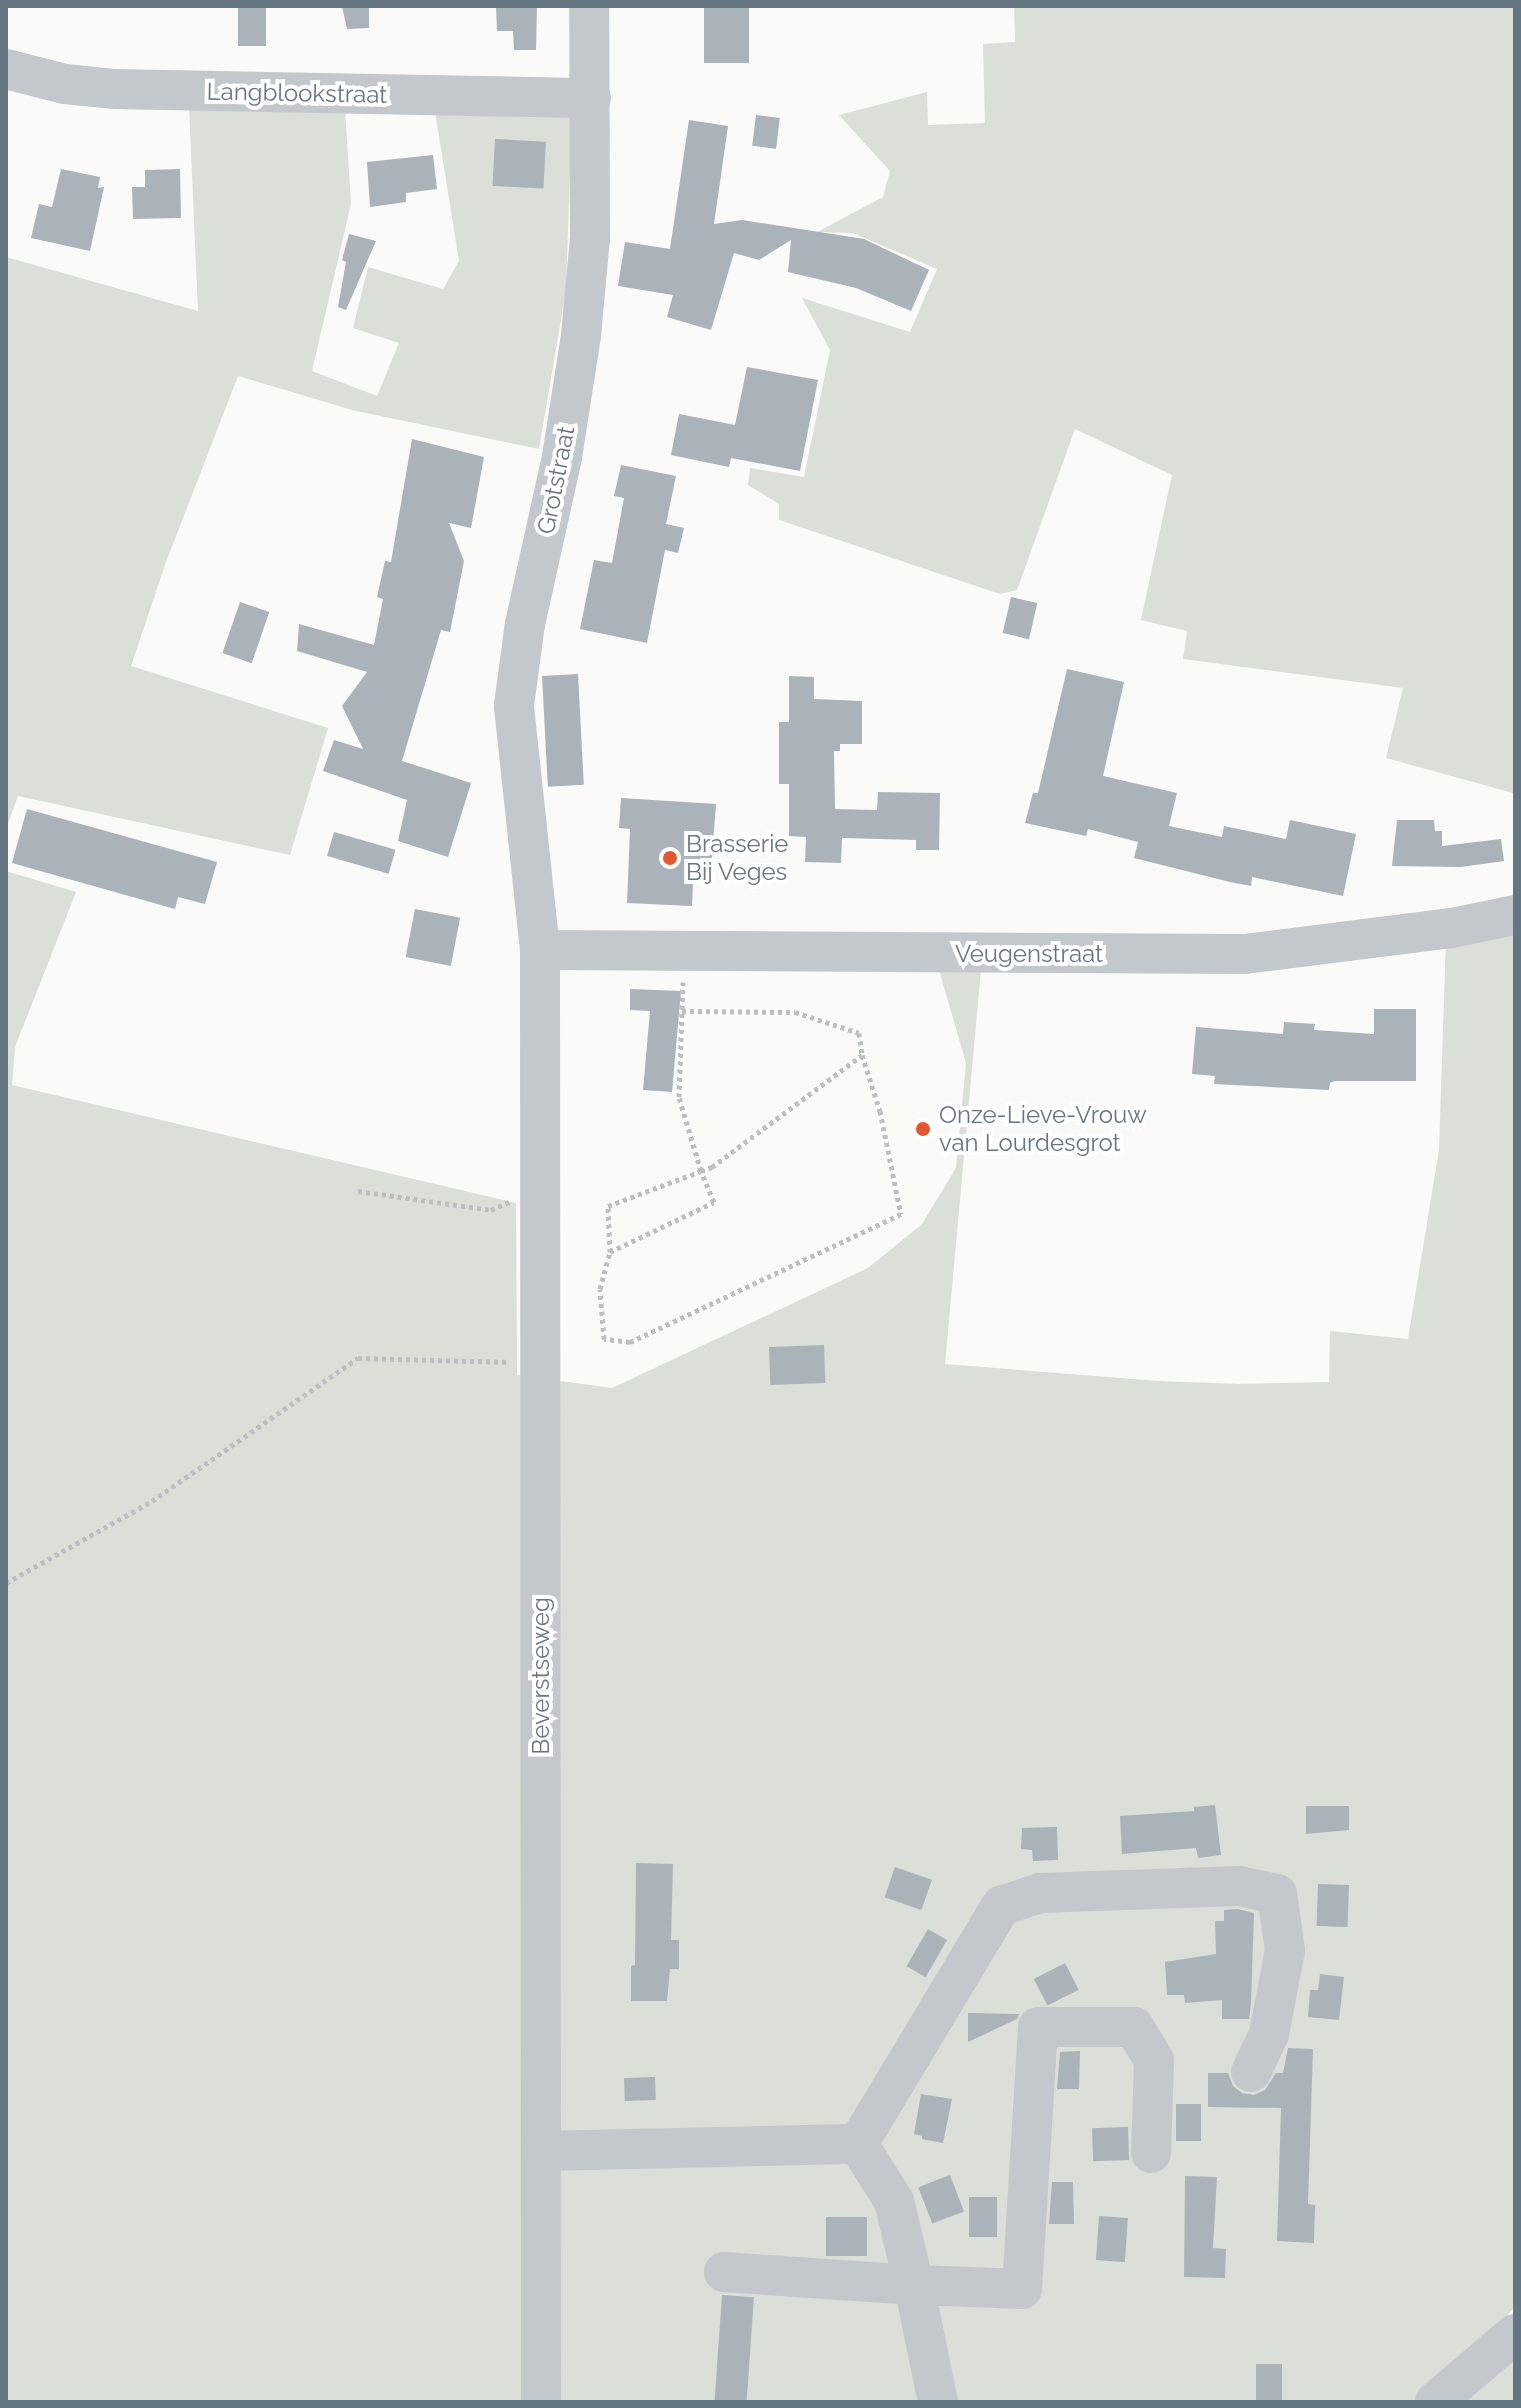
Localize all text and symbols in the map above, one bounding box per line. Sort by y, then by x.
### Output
street label: Langblookstraat [206,77,388,109]
street label: Grotstraat [531,424,581,536]
place label: Brasserie Bij Veges [686,830,788,886]
marker: Brasserie Bij Veges [661,849,679,867]
street label: Veugenstraat [955,940,1103,968]
place label: Onze-Lieve-Vrouw van Lourdesgrot [939,1101,1147,1157]
marker: Onze-Lieve-Vrouw van Lourdesgrot [914,1120,932,1138]
street label: Beverstseweg [527,1597,555,1755]

